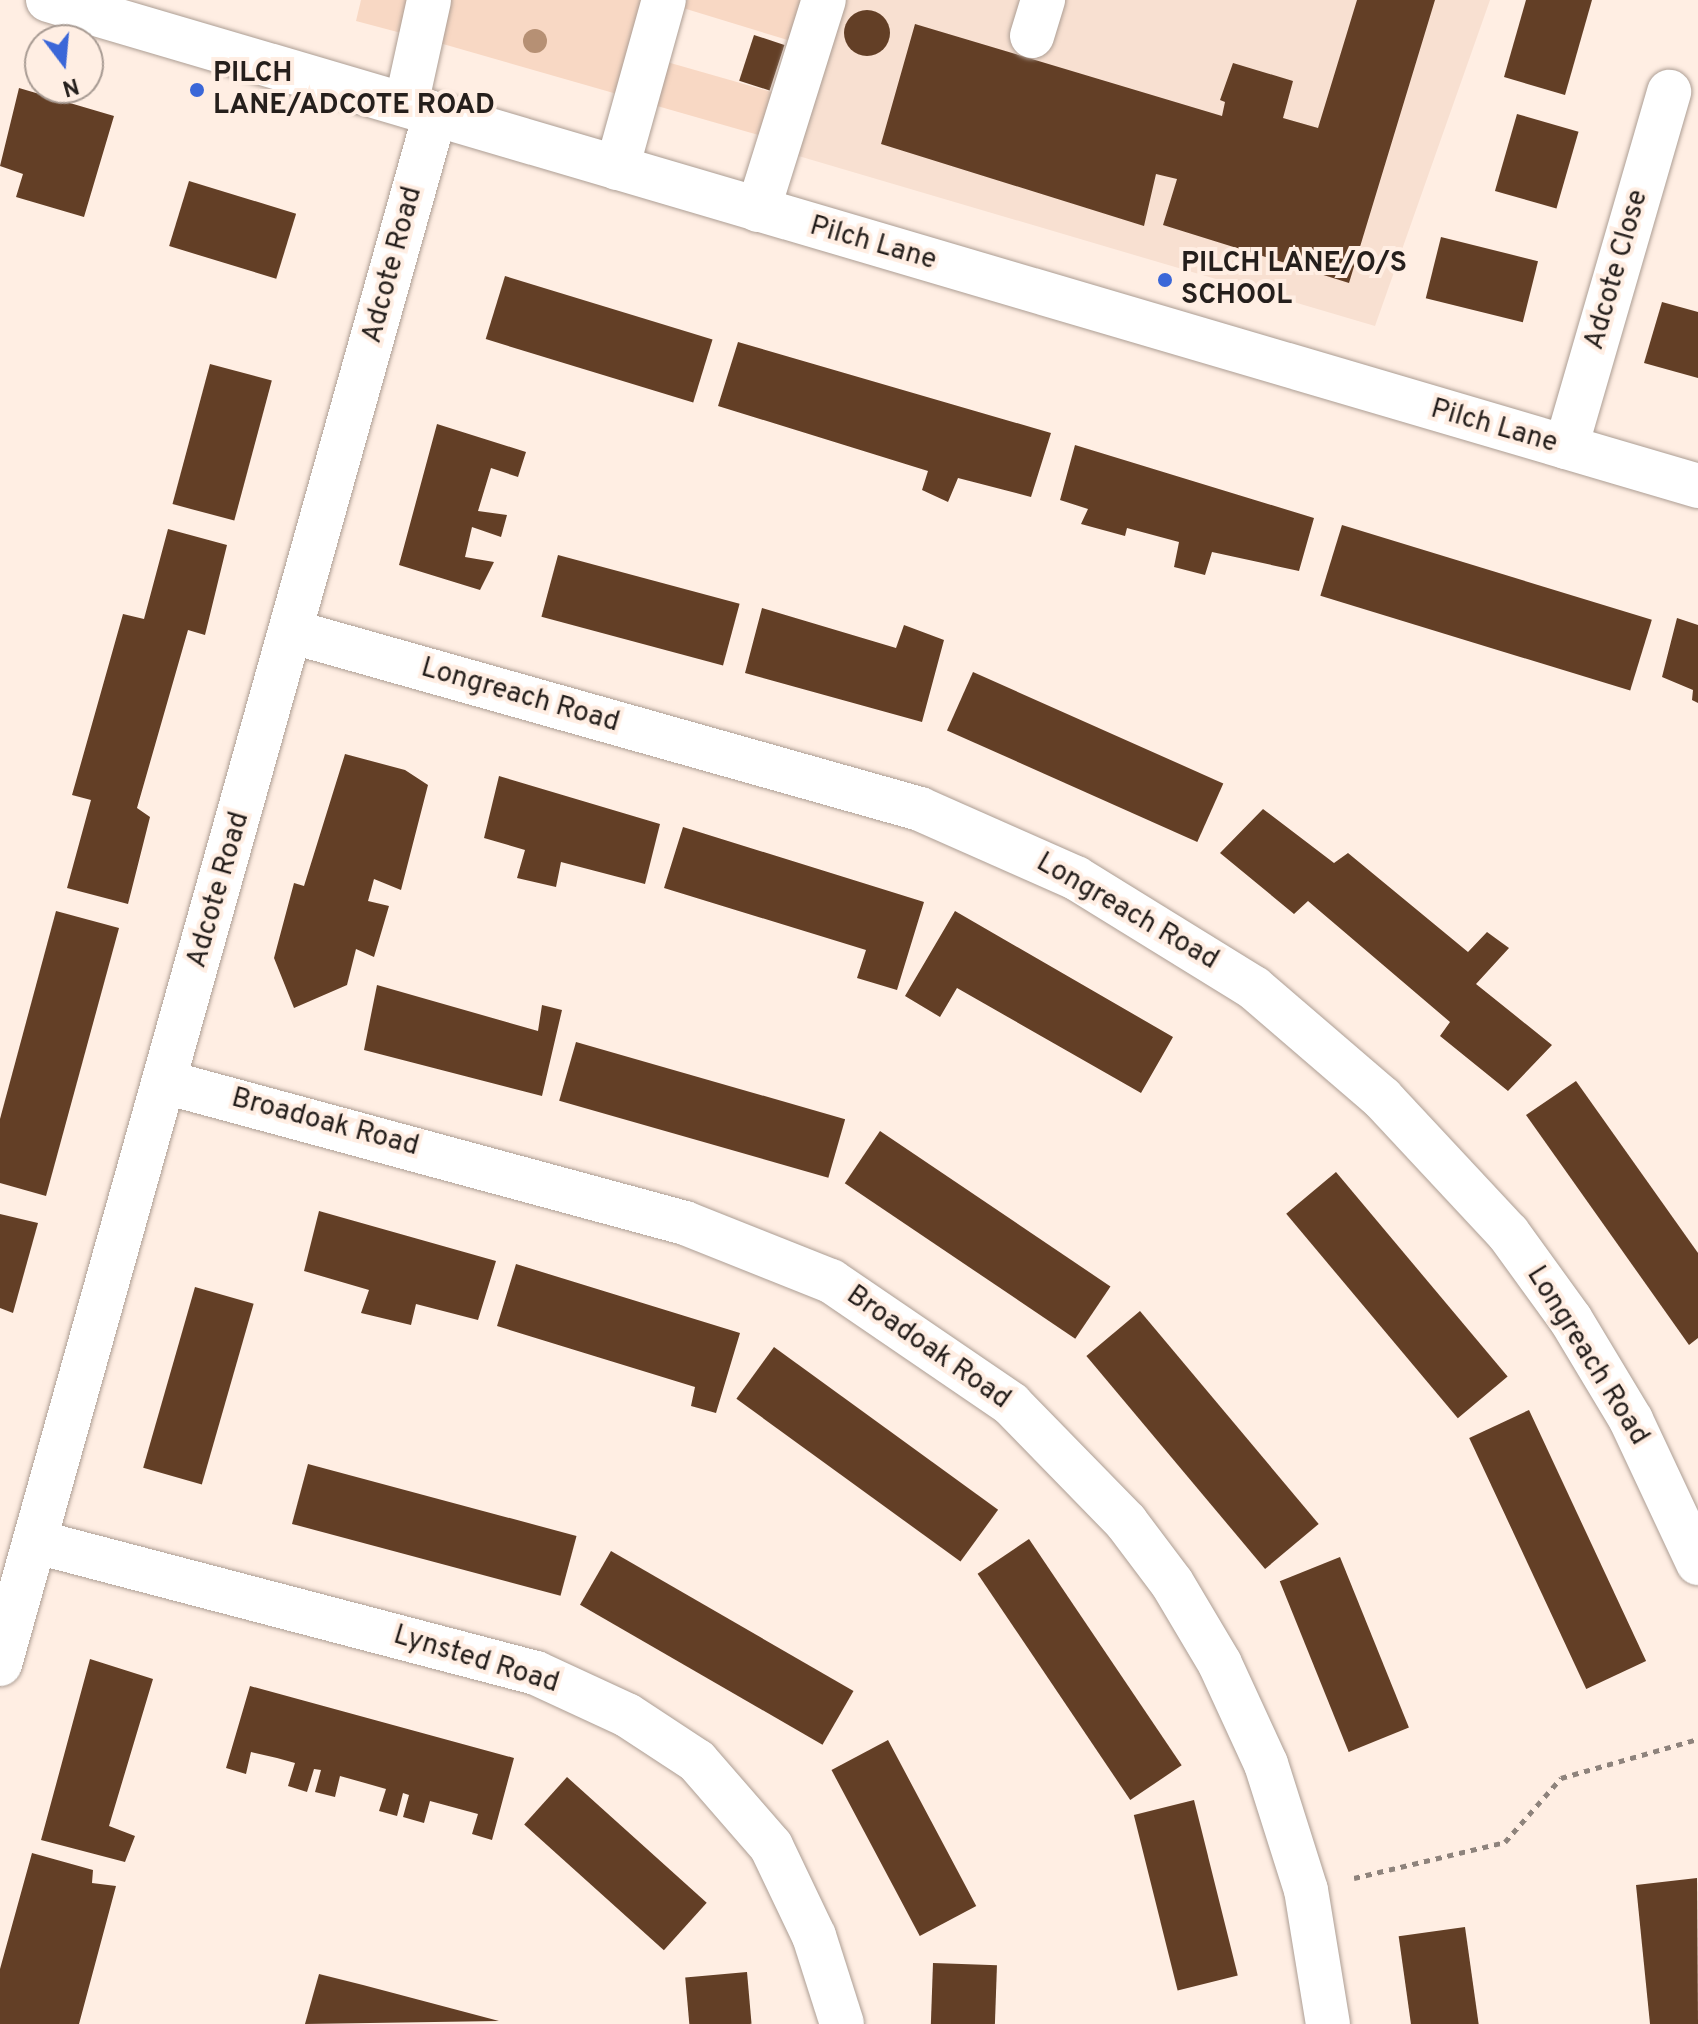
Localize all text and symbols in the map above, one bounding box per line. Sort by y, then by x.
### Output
north arrow [24,24,104,104]
place label: PILCH LANE/ADCOTE ROAD [213,57,495,123]
text: N [59,70,82,101]
marker: PILCH LANE/ADCOTE ROAD [188,81,206,99]
street label: Adcote Road [356,183,430,347]
street label: Adcote Close [1578,186,1656,354]
street label: Pilch Lane [806,210,940,278]
place label: PILCH LANE/O/S SCHOOL [1181,247,1407,313]
marker: PILCH LANE/O/S SCHOOL [1156,271,1174,289]
street label: Pilch Lane [1427,393,1561,461]
street label: Longreach Road [417,652,623,740]
street label: Adcote Road [181,808,257,972]
street label: Longreach Road [1030,846,1224,978]
street label: Broadoak Road [228,1082,422,1164]
street label: Longreach Road [1519,1260,1655,1452]
street label: Broadoak Road [840,1279,1016,1417]
street label: Lynsted Road [389,1619,563,1701]

